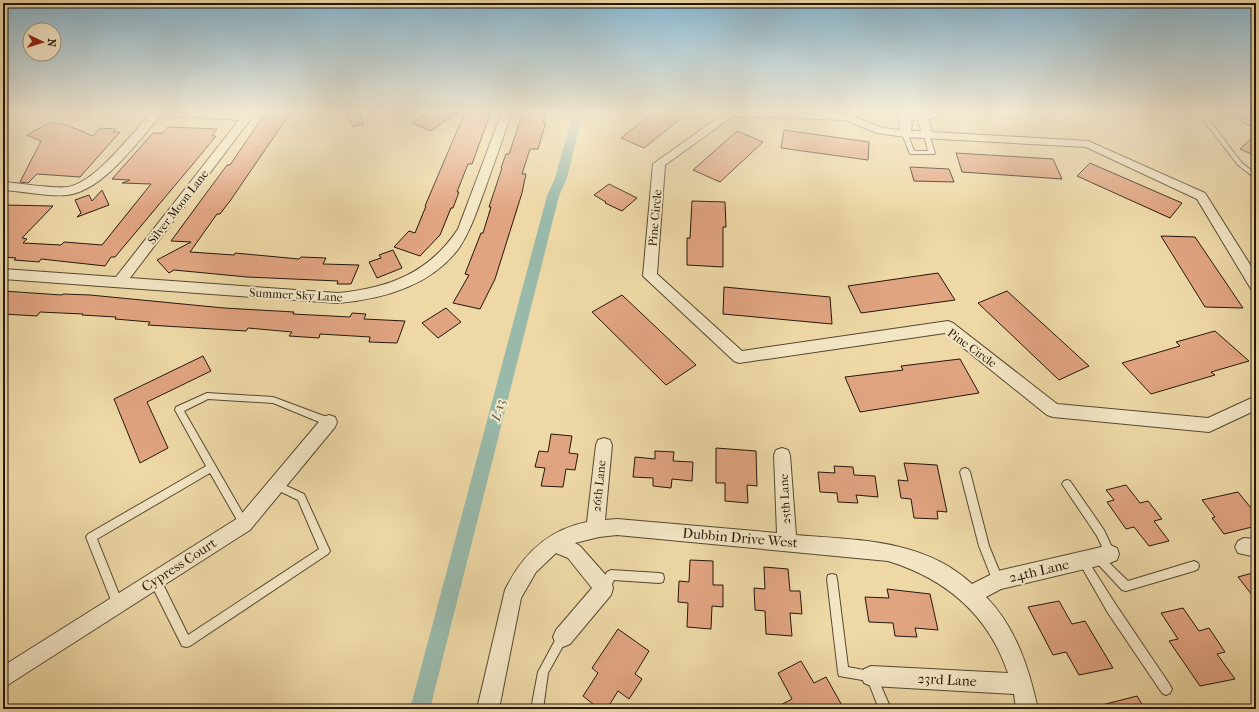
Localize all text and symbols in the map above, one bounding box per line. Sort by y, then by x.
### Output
north arrow [22,22,62,62]
text: N [45,38,58,48]
street label: Silver Moon Lane [145,167,211,247]
street label: Pine Circle [646,189,664,247]
street label: Summer Sky Lane [249,286,343,304]
street label: Pine Circle [945,326,999,371]
water label: L-13 [488,398,508,423]
street label: 26th Lane [589,459,609,513]
street label: 25th Lane [777,473,793,525]
street label: Dubbin Drive West [682,525,798,551]
street label: Cypress Court [138,534,220,596]
street label: 24th Lane [1007,556,1071,586]
street label: 23rd Lane [917,670,977,690]

